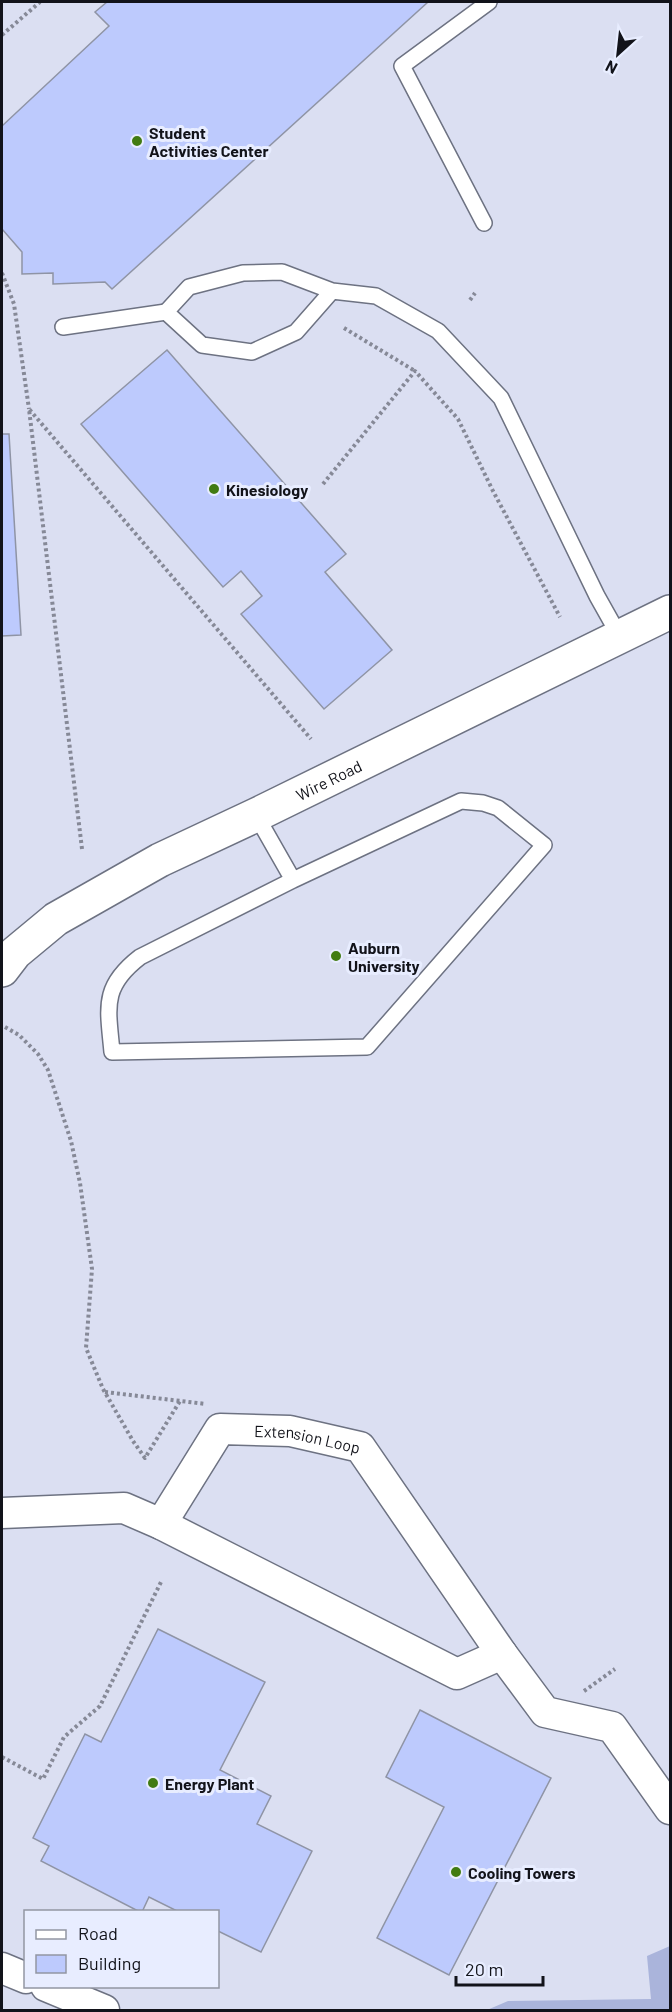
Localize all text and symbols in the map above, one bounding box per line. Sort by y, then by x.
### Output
north arrow [588,24,648,84]
text: N [602,57,620,79]
place label: Student Activities Center [149,123,269,160]
marker: Student Activities Center [130,134,144,148]
place label: Kinesiology [226,480,308,499]
marker: Kinesiology [207,482,221,496]
street label: Wire Road [292,755,365,804]
place label: Auburn University [348,938,420,975]
marker: Auburn University [329,949,343,963]
street label: Extension Loop [254,1420,362,1456]
place label: Energy Plant [165,1774,254,1793]
marker: Energy Plant [146,1776,160,1790]
place label: Cooling Towers [468,1863,576,1882]
marker: Cooling Towers [449,1865,463,1879]
legend [24,1910,219,1988]
text: Road [78,1922,118,1944]
scale bar [456,1949,543,1987]
text: Building [78,1952,141,1974]
text: 20 m [465,1958,503,1980]

